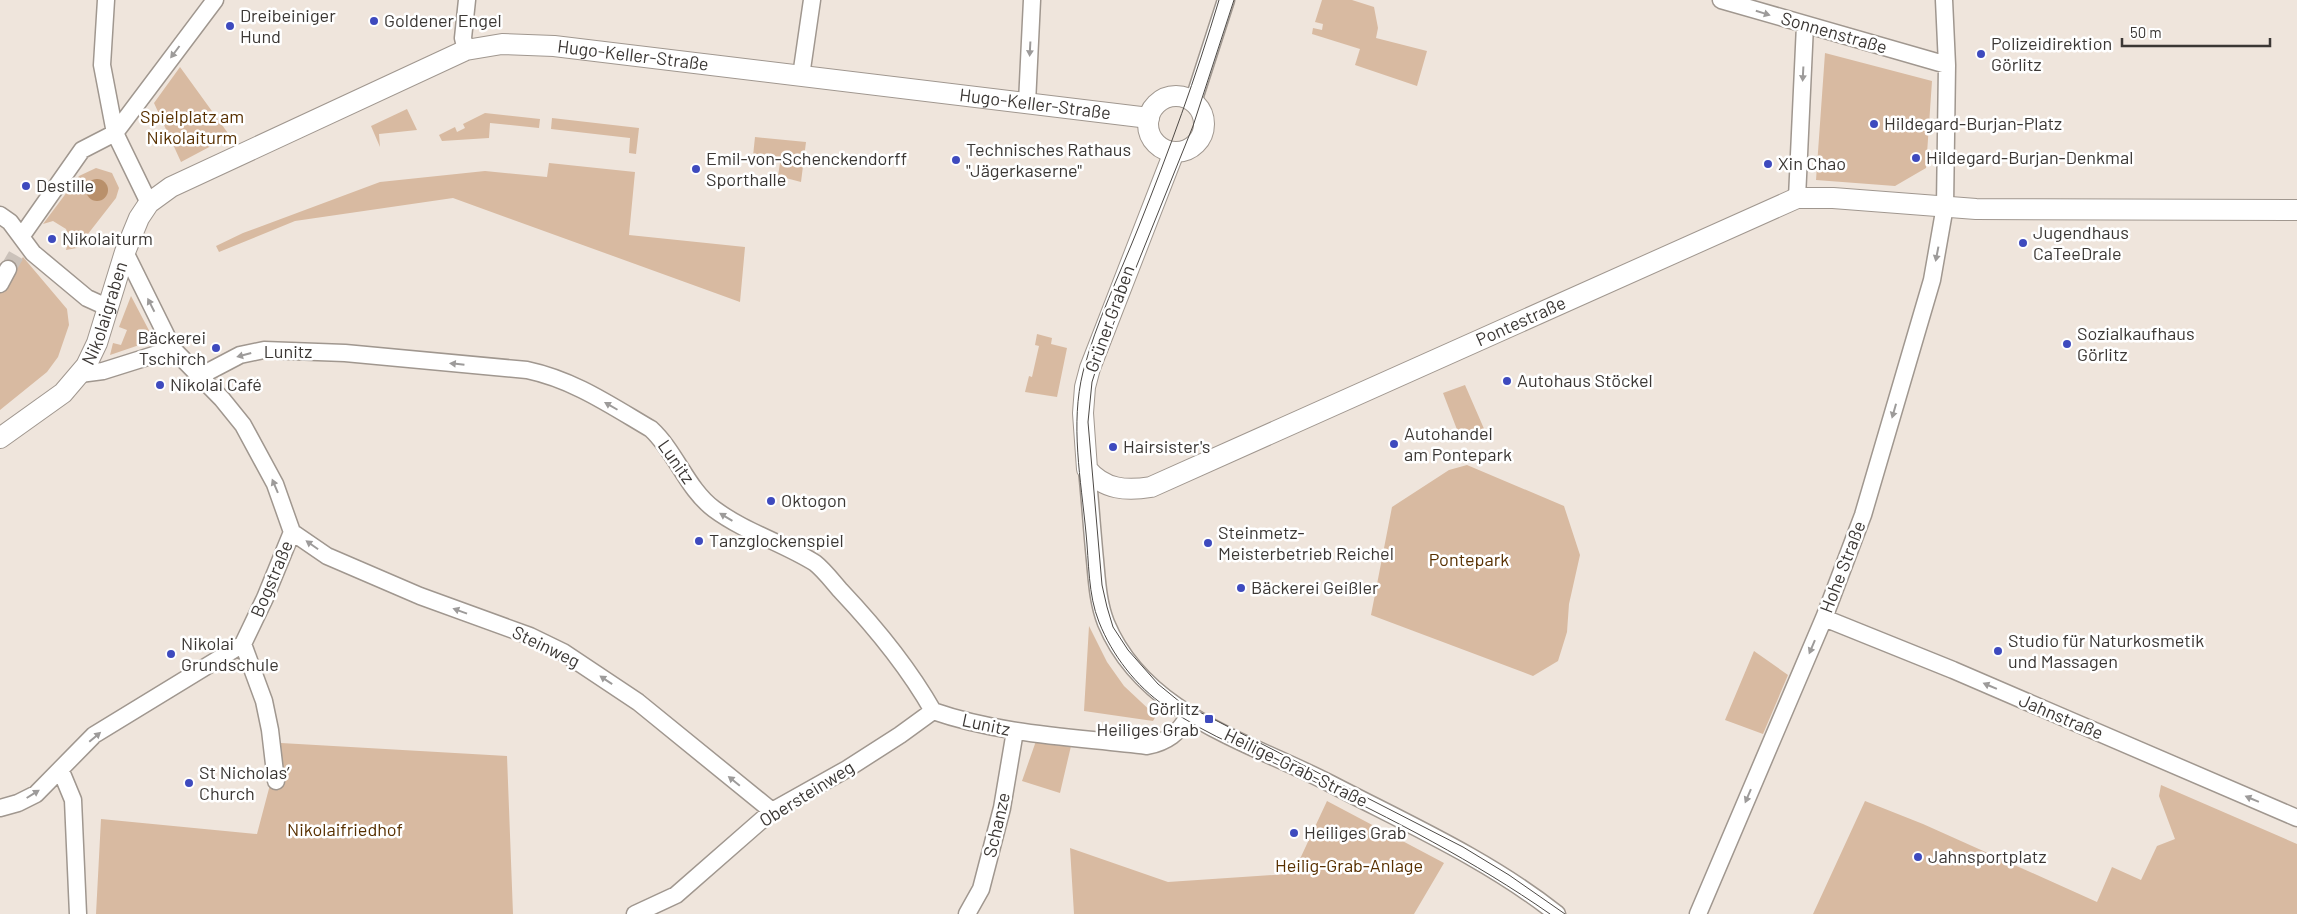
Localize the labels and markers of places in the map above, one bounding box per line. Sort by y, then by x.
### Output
place label: Dreibeiniger Hund [240,4,336,47]
place label: Goldener Engel [384,9,502,31]
marker: Goldener Engel [368,15,380,27]
marker: Dreibeiniger Hund [224,20,236,32]
place label: Polizeidirektion Görlitz [1991,32,2112,75]
marker: Polizeidirektion Görlitz [1975,48,1987,60]
place label: Hildegard-Burjan-Platz [1884,112,2062,134]
marker: Hildegard-Burjan-Platz [1868,118,1880,130]
place label: Technisches Rathaus "Jägerkaserne" [966,138,1131,181]
place label: Hildegard-Burjan-Denkmal [1926,146,2133,168]
place label: Emil-von-Schenckendorff Sporthalle [706,147,907,190]
place label: Xin Chao [1778,152,1846,174]
marker: Hildegard-Burjan-Denkmal [1910,152,1922,164]
marker: Technisches Rathaus "Jägerkaserne" [950,154,962,166]
marker: Xin Chao [1762,158,1774,170]
marker: Emil-von-Schenckendorff Sporthalle [690,163,702,175]
place label: Destille [36,174,94,196]
marker: Destille [20,180,32,192]
place label: Jugendhaus CaTeeDrale [2033,221,2129,264]
place label: Nikolaiturm [62,227,153,249]
marker: Nikolaiturm [46,233,58,245]
marker: Jugendhaus CaTeeDrale [2017,237,2029,249]
place label: Sozialkaufhaus Görlitz [2077,322,2195,365]
place label: Bäckerei Tschirch [137,326,206,369]
marker: Sozialkaufhaus Görlitz [2061,338,2073,350]
marker: Bäckerei Tschirch [210,342,222,354]
place label: Autohaus Stöckel [1517,369,1653,391]
place label: Nikolai Café [170,373,262,395]
marker: Autohaus Stöckel [1501,375,1513,387]
marker: Nikolai Café [154,379,166,391]
place label: Autohandel am Pontepark [1404,422,1512,465]
place label: Hairsister's [1123,435,1210,457]
marker: Autohandel am Pontepark [1388,438,1400,450]
marker: Hairsister's [1107,441,1119,453]
place label: Oktogon [781,489,846,511]
marker: Oktogon [765,495,777,507]
place label: Steinmetz- Meisterbetrieb Reichel [1218,521,1394,564]
place label: Tanzglockenspiel [709,529,844,551]
marker: Tanzglockenspiel [693,535,705,547]
marker: Steinmetz- Meisterbetrieb Reichel [1202,537,1214,549]
place label: Bäckerei Geißler [1251,576,1379,598]
marker: Bäckerei Geißler [1235,582,1247,594]
place label: Studio für Naturkosmetik und Massagen [2008,629,2204,672]
place label: Nikolai Grundschule [181,632,279,675]
marker: Studio für Naturkosmetik und Massagen [1992,645,2004,657]
marker: Nikolai Grundschule [165,648,177,660]
place label: Görlitz Heiliges Grab [1096,697,1199,740]
marker: Görlitz Heiliges Grab [1203,713,1215,725]
place label: St Nicholas’ Church [199,761,290,804]
marker: St Nicholas’ Church [183,777,195,789]
place label: Heiliges Grab [1304,821,1407,843]
marker: Heiliges Grab [1288,827,1300,839]
place label: Jahnsportplatz [1928,845,2046,867]
marker: Jahnsportplatz [1912,851,1924,863]

